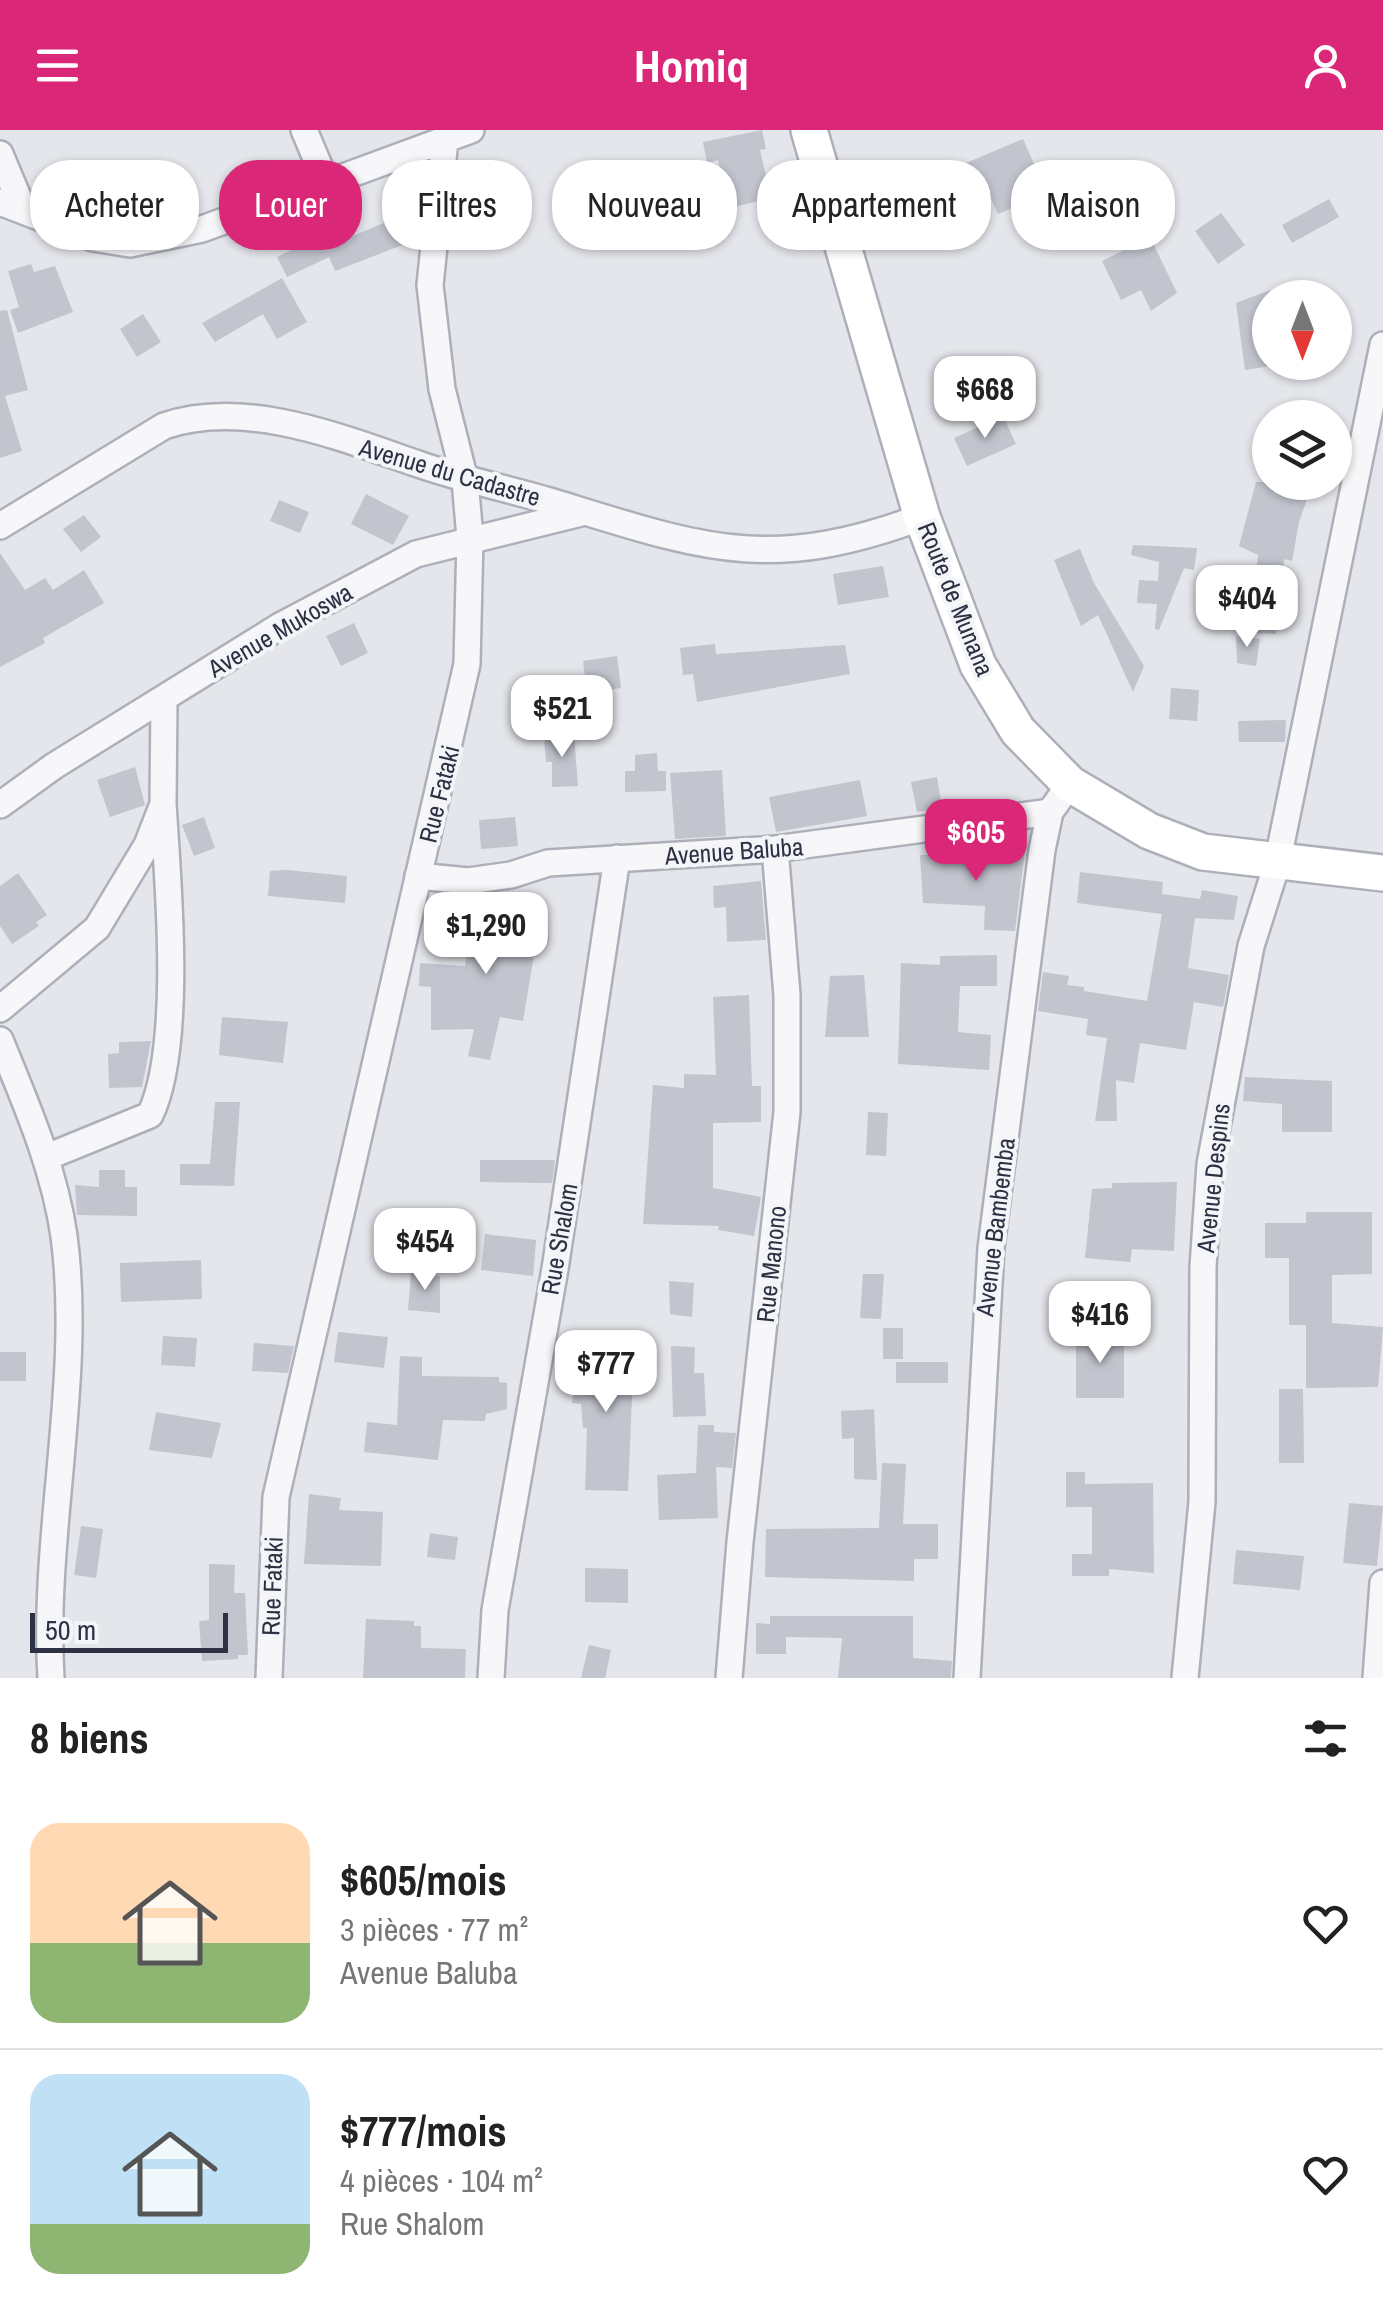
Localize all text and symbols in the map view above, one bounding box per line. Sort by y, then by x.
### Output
text: Homiq [634,35,749,96]
icon: menu [30,38,85,93]
icon: person [1298,38,1353,93]
chip: Acheter [30,160,199,250]
chip: Louer [219,160,362,250]
chip: Filtres [382,160,532,250]
chip: Nouveau [552,160,737,250]
chip: Appartement [757,160,991,250]
chip: Maison [1011,160,1175,250]
north arrow [1252,280,1352,380]
map controls [1252,280,1352,500]
pin: $668 [926,356,1044,441]
text: $668 [956,367,1014,410]
button: layers [1252,400,1352,500]
street label: Avenue du Cadastre [355,430,544,514]
street label: Route de Munana [910,517,1003,681]
pin: $404 [1188,565,1306,650]
street label: Avenue Mukoswa [201,575,359,686]
text: $404 [1218,576,1276,619]
pin: $521 [503,675,621,760]
text: $521 [533,686,591,729]
street label: Rue Fataki [410,742,468,846]
pin: $605 [917,799,1035,884]
text: $605 [947,810,1005,853]
street label: Avenue Baluba [663,829,805,873]
pin: $1,290 [405,892,567,977]
text: $1,290 [446,903,526,946]
street label: Avenue Despins [1188,1102,1238,1255]
street label: Avenue Bambemba [967,1135,1023,1319]
street label: Rue Shalom [532,1180,586,1298]
street label: Rue Manono [748,1204,794,1324]
pin: $454 [366,1208,484,1293]
text: $454 [396,1219,454,1262]
pin: $416 [1041,1281,1159,1366]
text: $416 [1071,1292,1129,1335]
pin: $777 [547,1330,665,1415]
text: $777 [577,1341,635,1384]
street label: Rue Fataki [253,1536,291,1636]
scale bar [30,1608,228,1652]
text: 50 m [45,1611,96,1649]
text: 8 biens [30,1710,149,1766]
icon: filters [1298,1711,1353,1766]
text: $605/mois [340,1852,507,1908]
icon: home [110,1863,230,1983]
icon: heart [1298,1896,1353,1951]
text: 3 pièces · 77 m² [340,1908,528,1951]
text: Avenue Baluba [340,1951,518,1994]
text: $777/mois [340,2103,507,2159]
icon: home [110,2114,230,2234]
icon: heart [1298,2147,1353,2202]
text: 4 pièces · 104 m² [340,2159,543,2202]
text: Rue Shalom [340,2202,484,2245]

